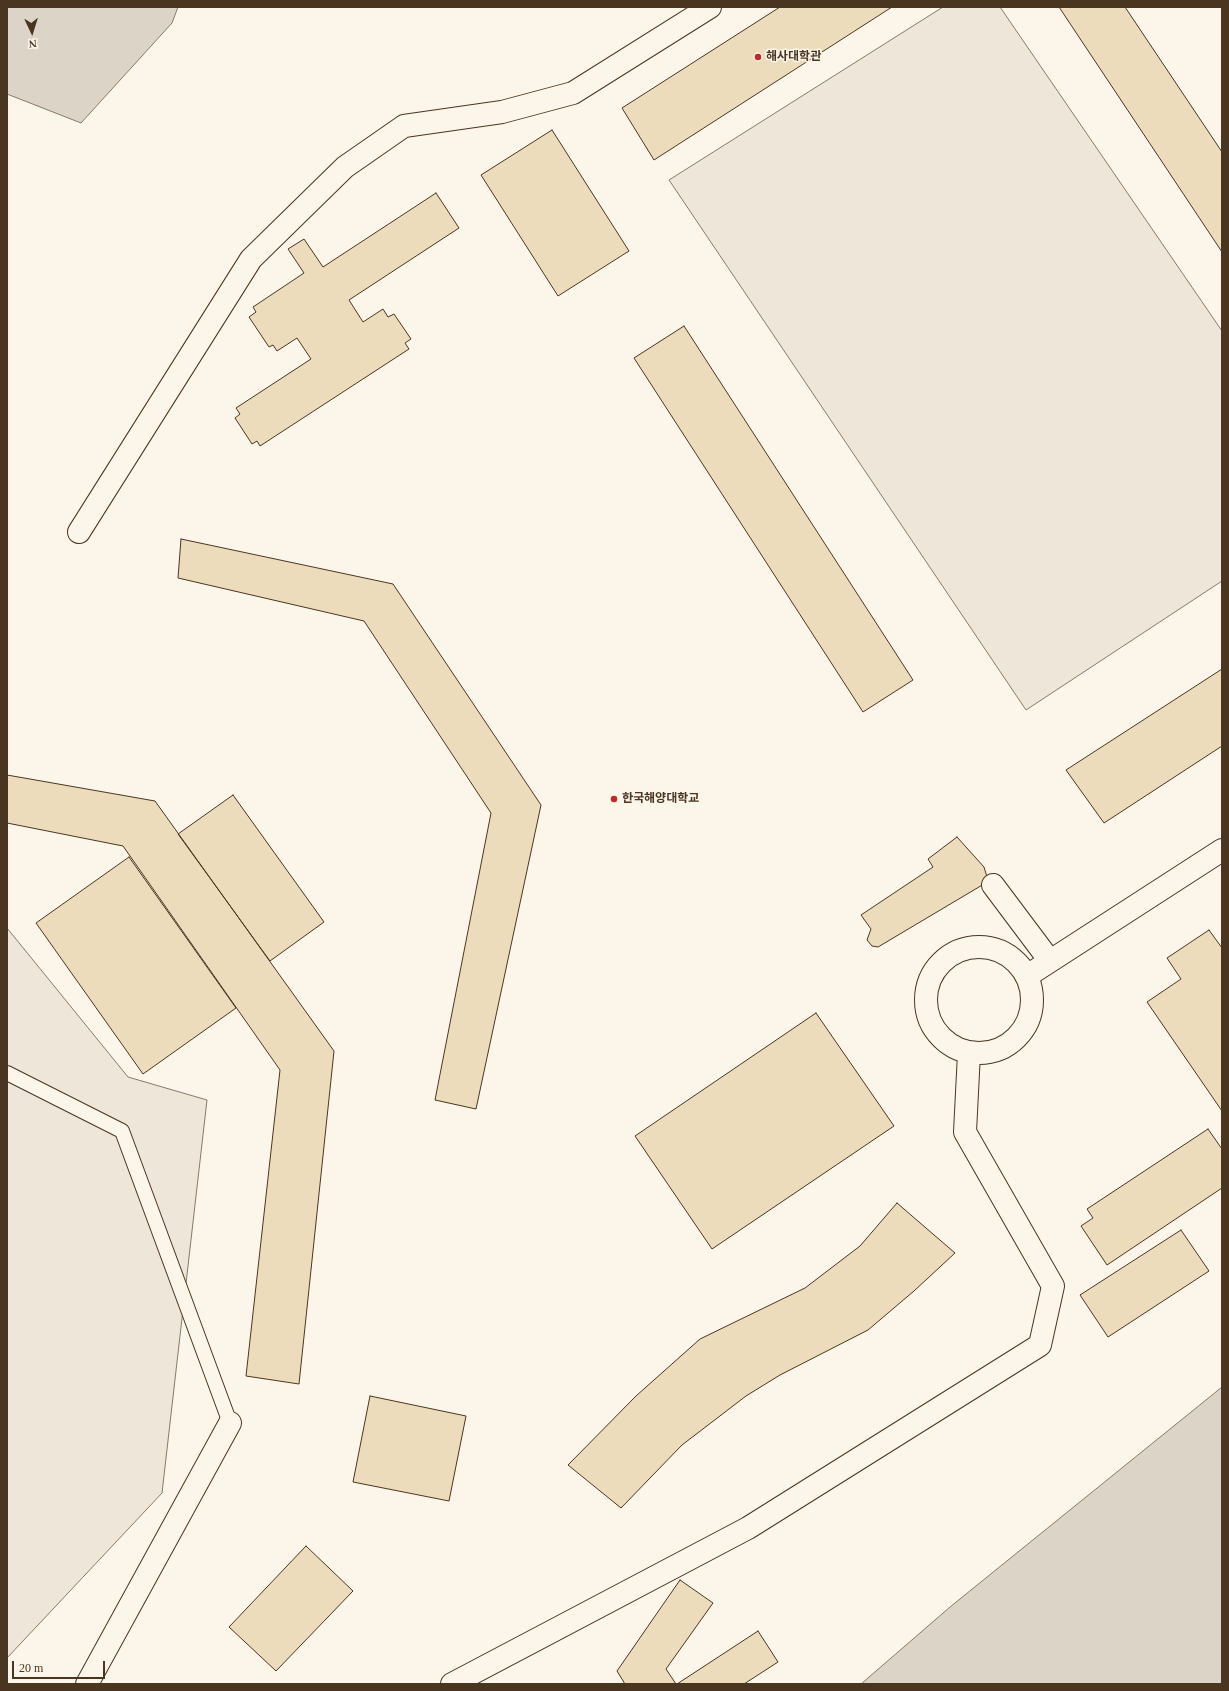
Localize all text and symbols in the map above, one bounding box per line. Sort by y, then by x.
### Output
north arrow [12,12,52,52]
text: N [28,38,37,50]
place label: 해사대학관 [766,50,821,64]
marker: 해사대학관 [753,52,763,62]
place label: 한국해양대학교 [622,792,699,806]
marker: 한국해양대학교 [609,794,619,804]
scale bar [14,1653,107,1679]
text: 20 m [19,1661,43,1675]

